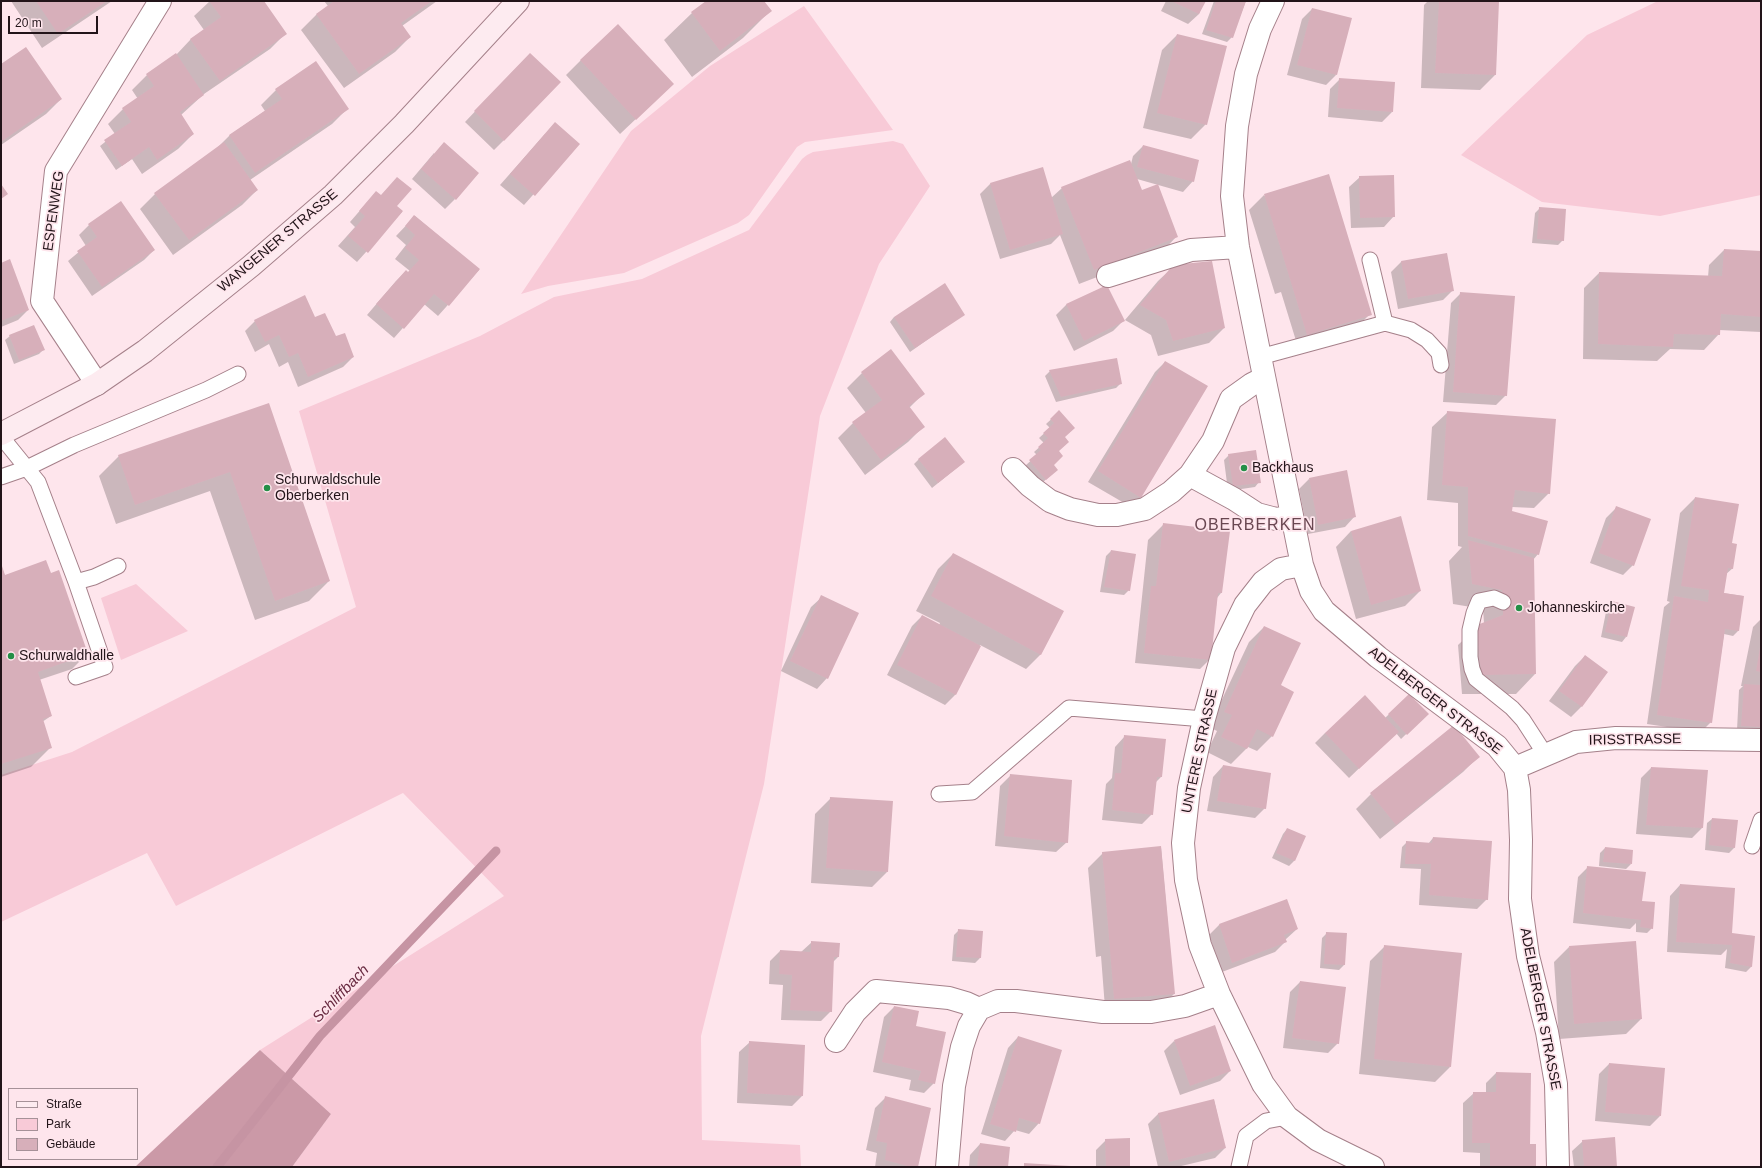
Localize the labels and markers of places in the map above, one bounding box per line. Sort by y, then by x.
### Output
place label: Backhaus [1252,460,1313,476]
marker: Backhaus [1239,463,1249,473]
place label: Schurwaldschule Oberberken [275,472,381,504]
marker: Schurwaldschule Oberberken [262,483,272,493]
place label: Johanneskirche [1527,600,1625,616]
marker: Johanneskirche [1514,603,1524,613]
place label: Schurwaldhalle [19,648,114,664]
marker: Schurwaldhalle [6,651,16,661]

